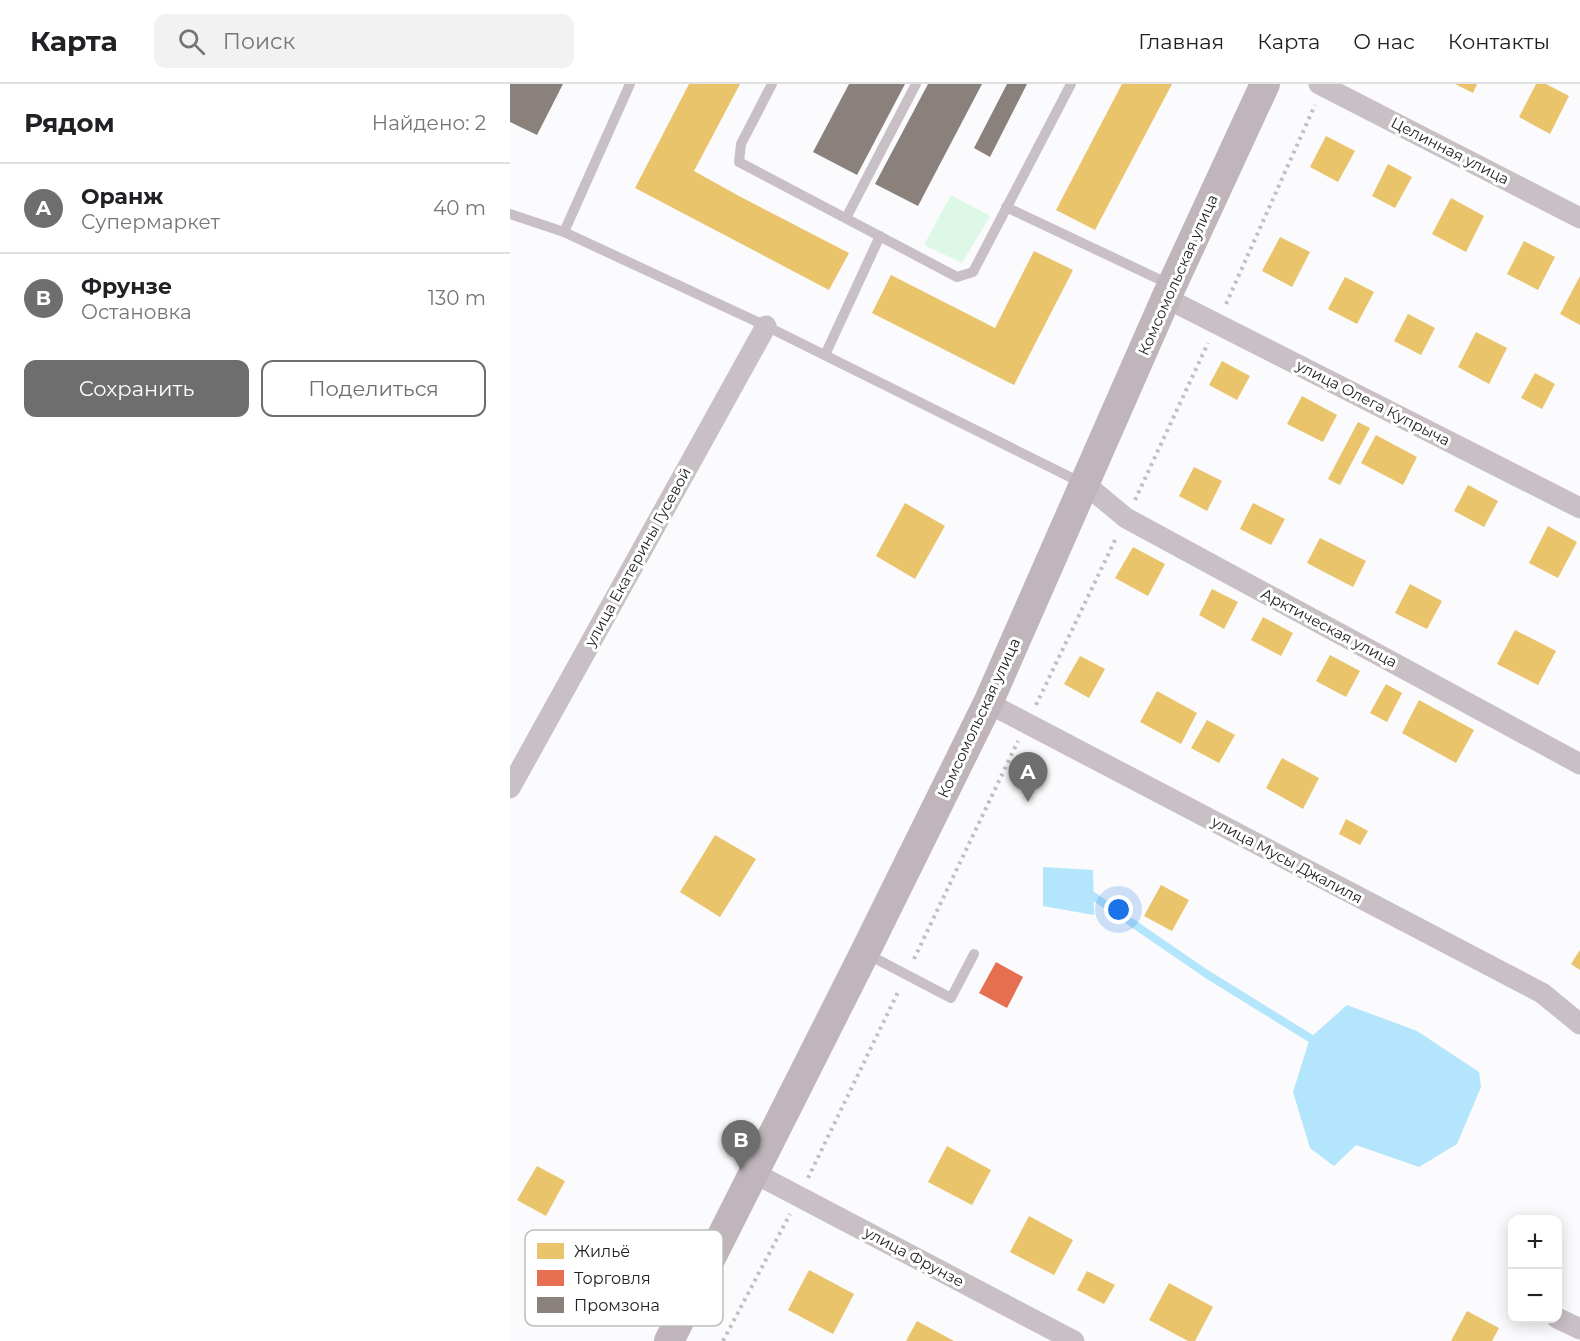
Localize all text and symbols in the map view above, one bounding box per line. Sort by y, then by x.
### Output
search box [154,14,574,68]
text: Карта [30,24,118,58]
icon: search [175,25,208,58]
text: Поиск [223,28,295,55]
text: Главная [1138,29,1224,54]
text: Карта [1257,29,1320,54]
text: О нас [1353,29,1415,54]
text: Контакты [1448,29,1550,54]
text: Рядом [24,107,115,139]
text: Найдено: 2 [372,111,486,135]
street label: Целинная улица [1388,113,1512,189]
text: Оранж [81,183,163,210]
street label: Комсомольская улица [1133,191,1222,358]
text: A [36,196,51,220]
text: 40 m [433,196,486,220]
text: Супермаркет [81,210,220,234]
text: Фрунзе [81,273,172,300]
text: B [36,286,51,310]
text: 130 m [428,286,486,310]
text: Остановка [81,300,192,324]
street label: улица Олега Купрыча [1292,355,1453,450]
button: Сохранить [24,360,249,417]
button: Поделиться [261,360,486,417]
street label: улица Екатерины Гусевой [580,464,695,651]
street label: Арктическая улица [1258,584,1400,671]
street label: Комсомольская улица [933,635,1024,801]
pin: A [1008,752,1048,802]
street label: улица Мусы Джалиля [1208,811,1366,907]
your location [1104,895,1133,924]
pin: B [722,1120,760,1170]
map controls [1508,1215,1562,1323]
button: + [1508,1215,1562,1269]
street label: улица Фрунзе [860,1222,967,1291]
legend [525,1230,723,1326]
text: Жильё [574,1242,630,1261]
text: Торговля [574,1269,651,1288]
button: − [1508,1269,1562,1323]
text: Промзона [574,1296,660,1315]

